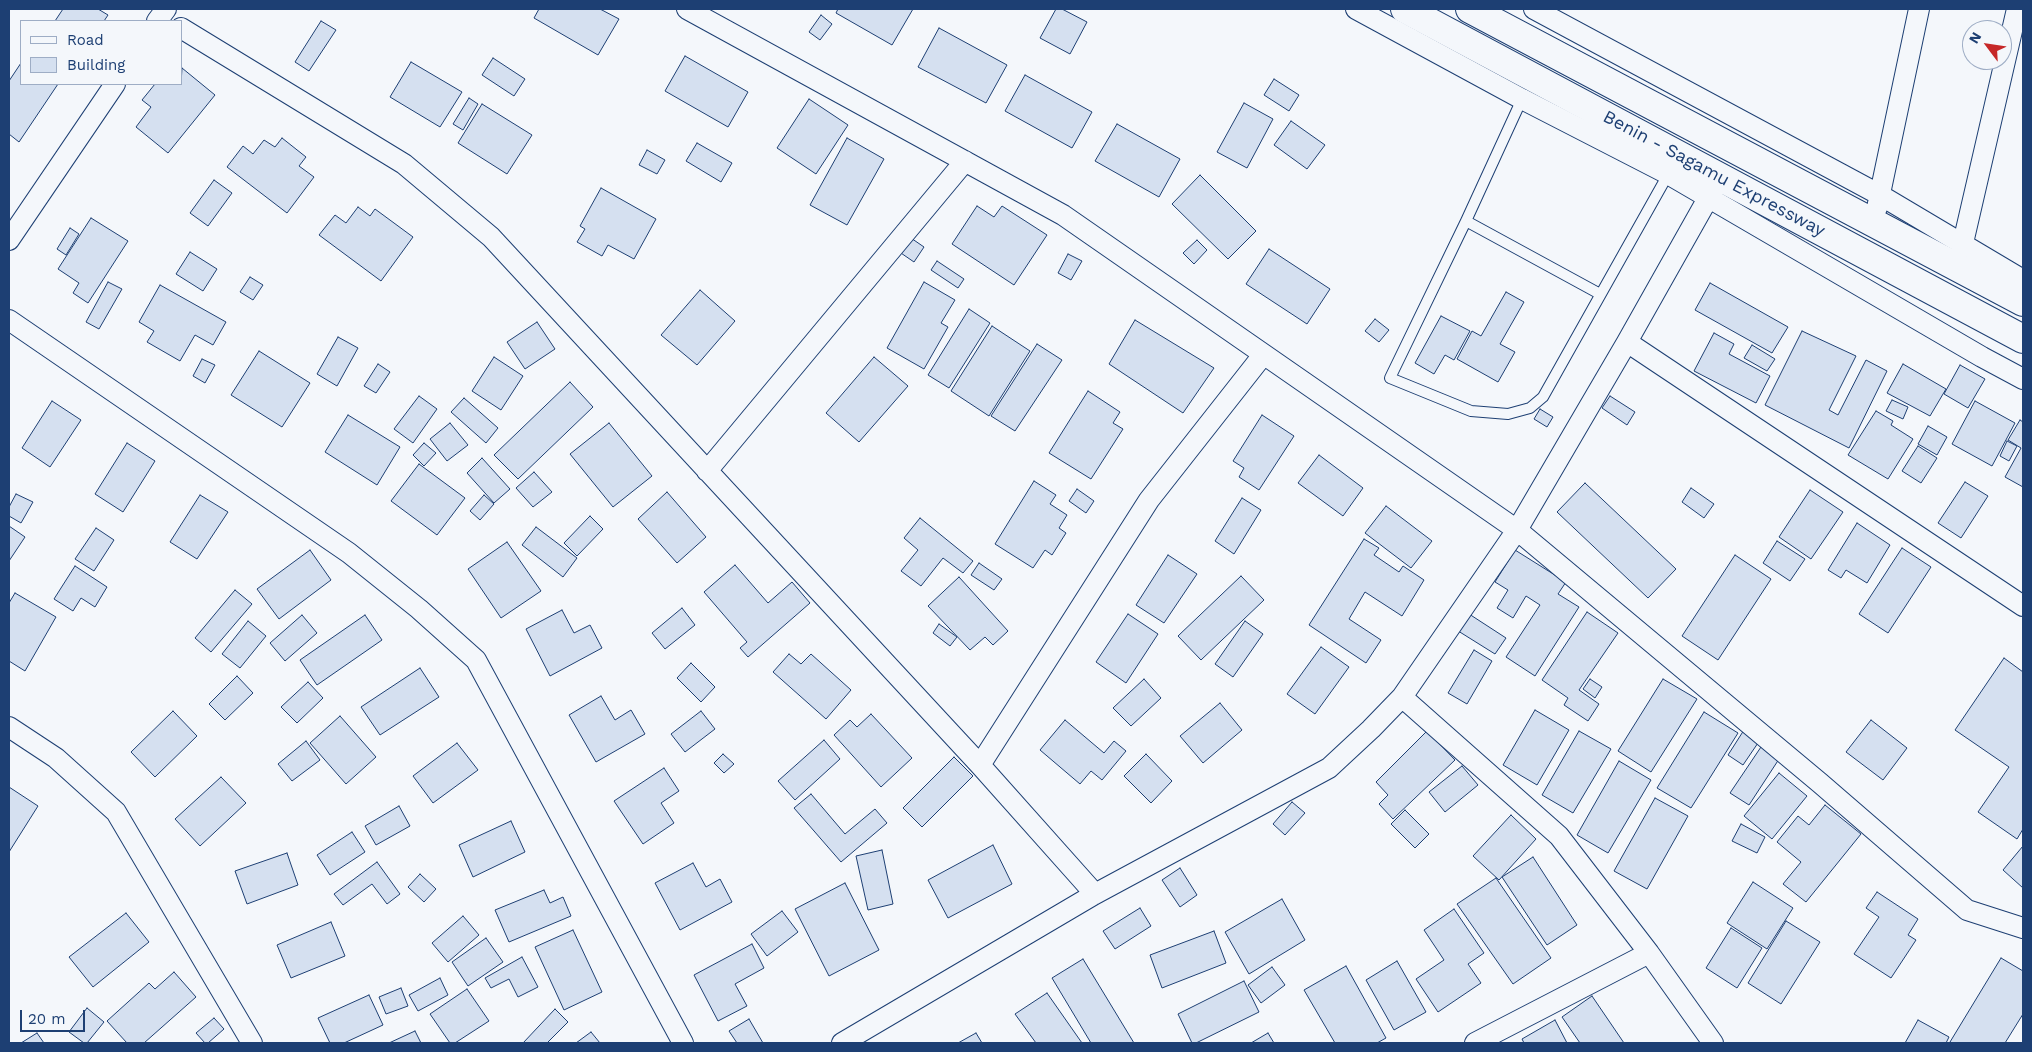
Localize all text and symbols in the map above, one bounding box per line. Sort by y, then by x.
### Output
legend [20,20,182,85]
north arrow [1962,20,2012,70]
text: N [1965,29,1985,46]
text: Road [67,31,104,49]
text: Building [67,56,125,74]
street label: Benin - Sagamu Expressway [1599,106,1829,242]
scale bar [22,1000,88,1032]
text: 20 m [28,1010,66,1028]

